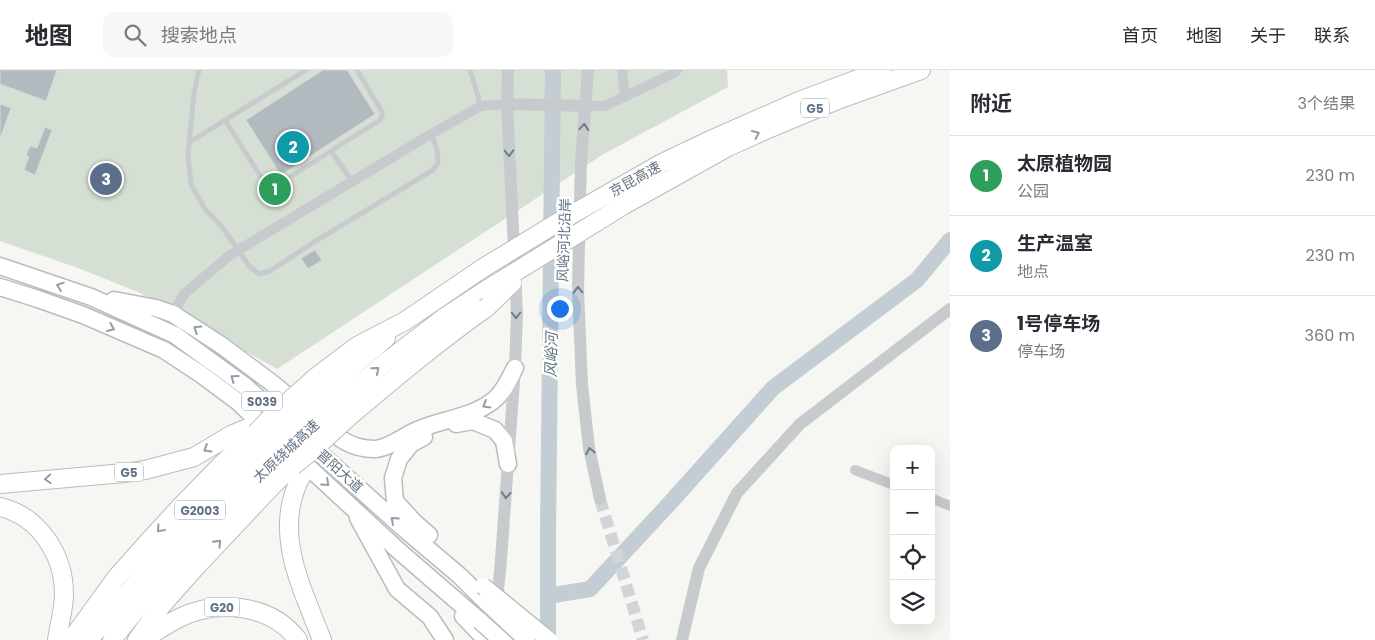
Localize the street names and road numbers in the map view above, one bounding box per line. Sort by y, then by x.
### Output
road number: G5 [801,98,829,118]
street label: 京昆高速 [606,157,664,201]
street label: 风峪河北沿岸 [553,198,575,282]
road number: S039 [242,392,282,411]
street label: 太原绕城高速 [248,415,324,487]
street label: 晋阳大道 [313,445,367,497]
road number: G5 [115,462,143,482]
road number: G2003 [175,500,225,520]
road number: G20 [204,598,240,616]

